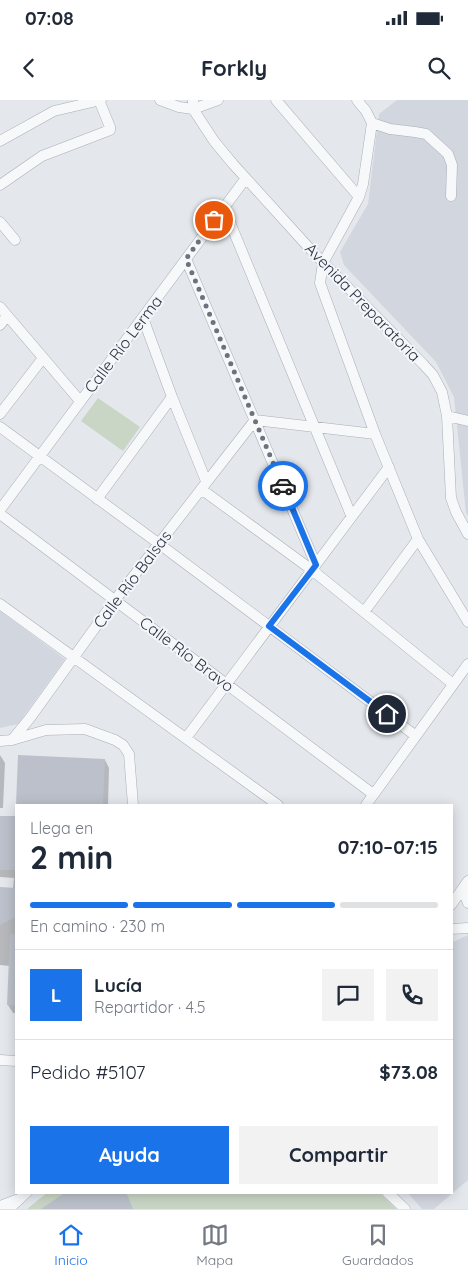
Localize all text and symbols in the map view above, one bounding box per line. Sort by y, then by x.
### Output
text: 07:08 [25,6,74,30]
icon: back [15,54,43,82]
text: Forkly [201,54,267,82]
icon: search [425,54,453,82]
pin [193,199,235,241]
icon: bag [200,206,228,234]
street label: Avenida Preparatoria [301,238,425,366]
street label: Calle Río Lerma [80,291,166,397]
courier [258,461,308,511]
icon: car [269,472,297,500]
street label: Calle Río Balsas [89,526,175,632]
street label: Calle Río Bravo [136,612,238,696]
pin [366,693,408,735]
icon: home [373,700,401,728]
text: Llega en [30,818,93,838]
text: 07:10–07:15 [338,835,438,859]
text: 2 min [30,837,113,877]
text: En camino · 230 m [30,916,165,936]
button: chat [322,969,374,1021]
button: phone [386,969,438,1021]
text: Lucía [94,973,142,997]
text: L [51,983,61,1007]
text: Repartidor · 4.5 [94,997,206,1017]
text: Pedido #5107 [30,1060,145,1084]
text: $73.08 [379,1060,438,1084]
button: Ayuda [30,1126,229,1184]
button: Compartir [239,1126,438,1184]
tab: Inicio [54,1221,88,1269]
tab: Mapa [196,1221,233,1269]
tab: Guardados [342,1221,414,1269]

